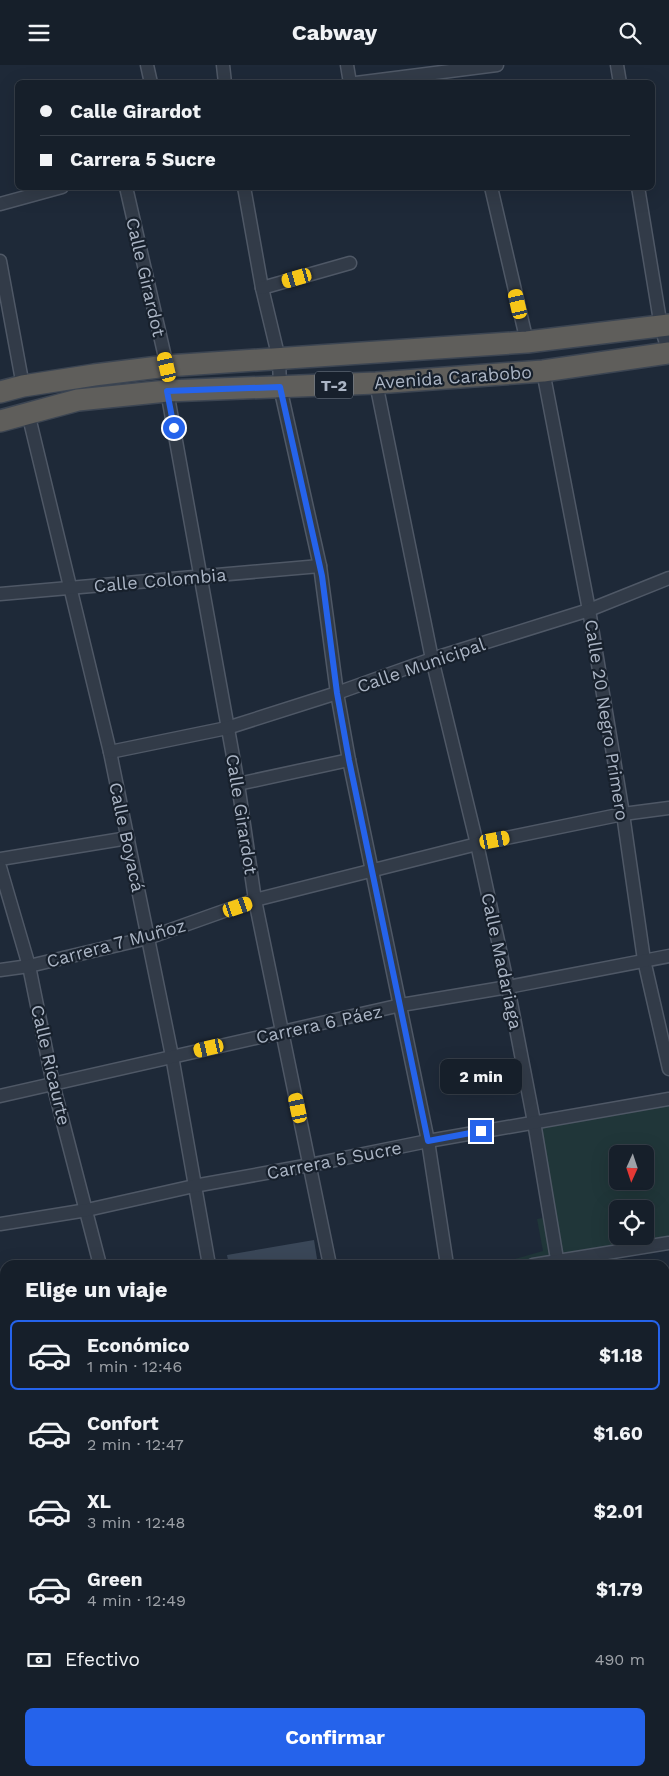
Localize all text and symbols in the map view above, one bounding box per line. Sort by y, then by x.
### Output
icon: menu [25,19,53,47]
icon: search [616,19,644,47]
text: Cabway [292,20,377,45]
text: Calle Girardot [70,100,201,123]
text: Carrera 5 Sucre [70,148,216,171]
street label: Calle Girardot [122,215,170,339]
car [280,267,313,289]
car [507,288,528,320]
car [156,351,177,383]
street label: Avenida Carabobo [373,361,533,393]
road number: T-2 [315,371,353,399]
route start [163,417,185,439]
street label: Calle Colombia [93,564,227,596]
street label: Calle 20 Negro Primero [581,618,633,822]
street label: Calle Municipal [354,633,488,697]
street label: Calle Girardot [222,752,262,876]
street label: Calle Boyacá [105,780,149,894]
car [478,830,511,850]
street label: Calle Madariaga [477,891,527,1031]
car [221,895,254,919]
street label: Carrera 7 Muñoz [44,914,188,972]
street label: Carrera 6 Páez [254,1000,384,1048]
street label: Calle Ricaurte [27,1003,75,1127]
car [192,1037,225,1059]
callout: 2 min [440,1059,522,1093]
text: 2 min [459,1067,503,1086]
car [287,1092,308,1124]
route end [470,1120,492,1142]
street label: Carrera 5 Sucre [265,1137,403,1183]
north arrow [609,1145,654,1190]
map controls [609,1145,654,1245]
button: locate [609,1200,654,1245]
text: Elige un viaje [25,1277,168,1302]
icon: car [27,1333,72,1378]
text: Económico [87,1334,190,1357]
text: $1.18 [599,1344,643,1367]
text: 1 min · 12:46 [87,1357,182,1376]
icon: car [27,1411,72,1456]
text: Confort [87,1412,158,1435]
text: $1.60 [593,1422,643,1445]
text: 2 min · 12:47 [87,1435,184,1454]
icon: car [27,1489,72,1534]
text: XL [87,1490,111,1513]
text: $2.01 [594,1500,643,1523]
text: 3 min · 12:48 [87,1513,185,1532]
icon: car [27,1567,72,1612]
text: Green [87,1568,143,1591]
text: $1.79 [596,1578,643,1601]
text: 4 min · 12:49 [87,1591,186,1610]
icon: cash [25,1646,53,1674]
text: Efectivo [65,1648,140,1671]
text: 490 m [595,1650,645,1669]
button: Confirmar [25,1708,645,1766]

